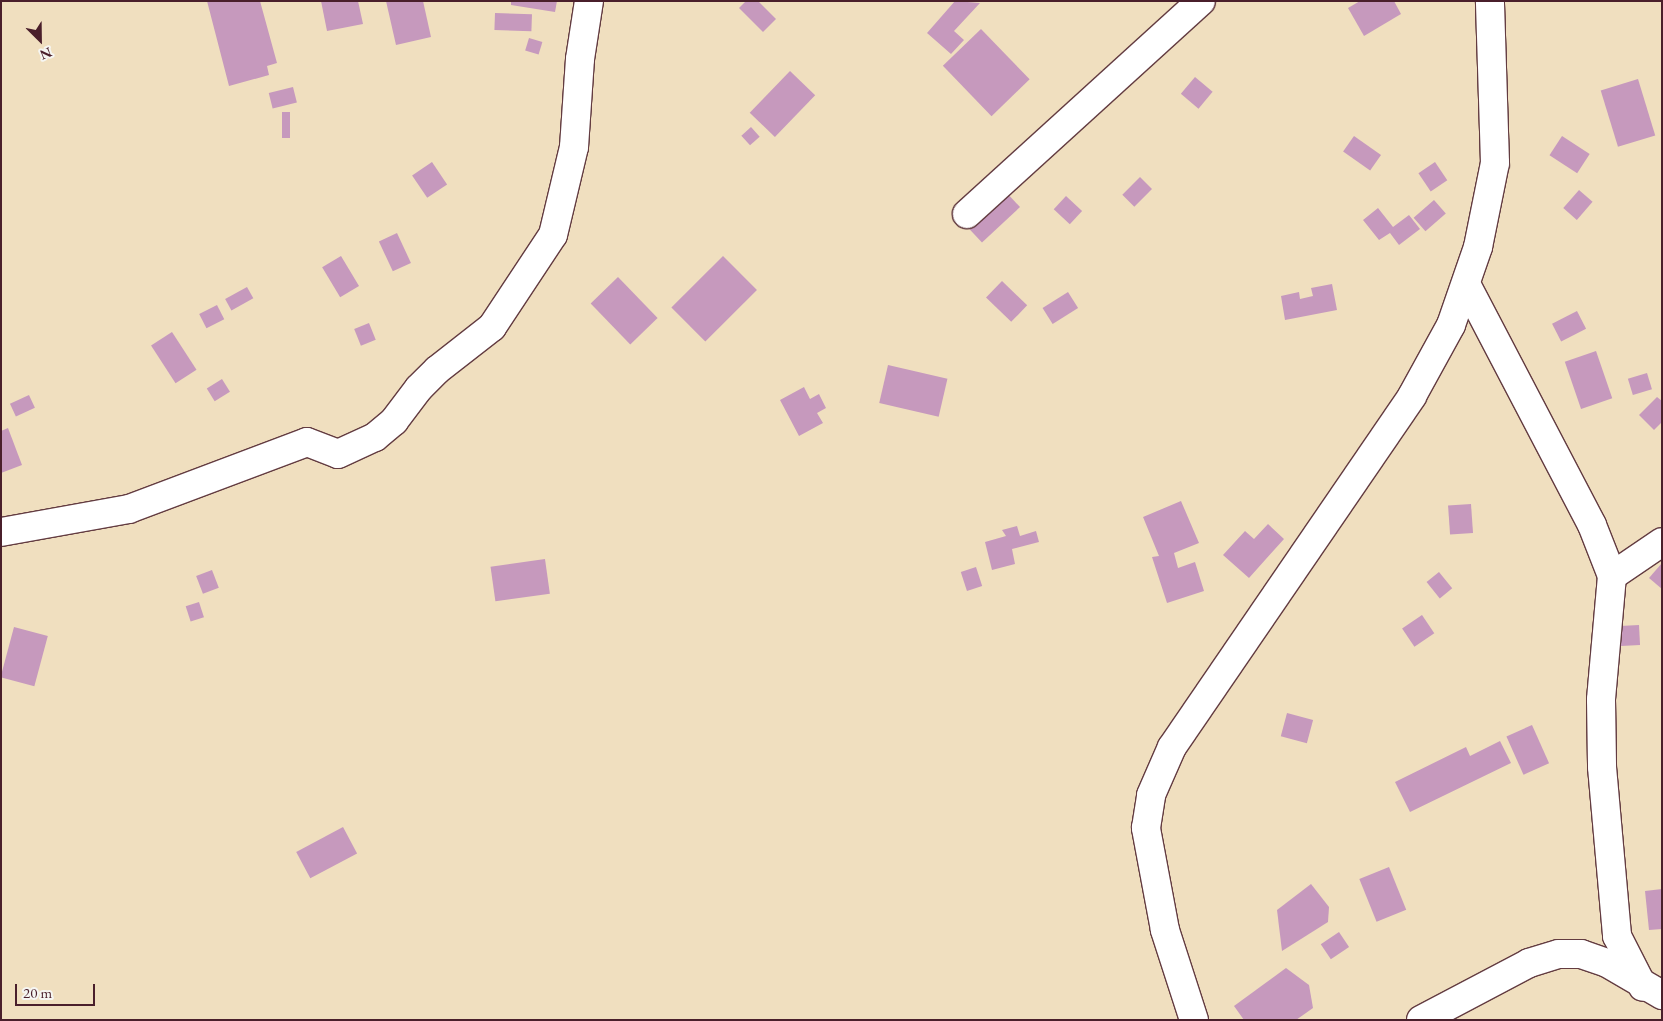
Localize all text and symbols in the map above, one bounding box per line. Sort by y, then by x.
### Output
north arrow [15,15,65,65]
text: N [37,43,55,64]
scale bar [18,974,98,1006]
text: 20 m [23,983,52,1002]

